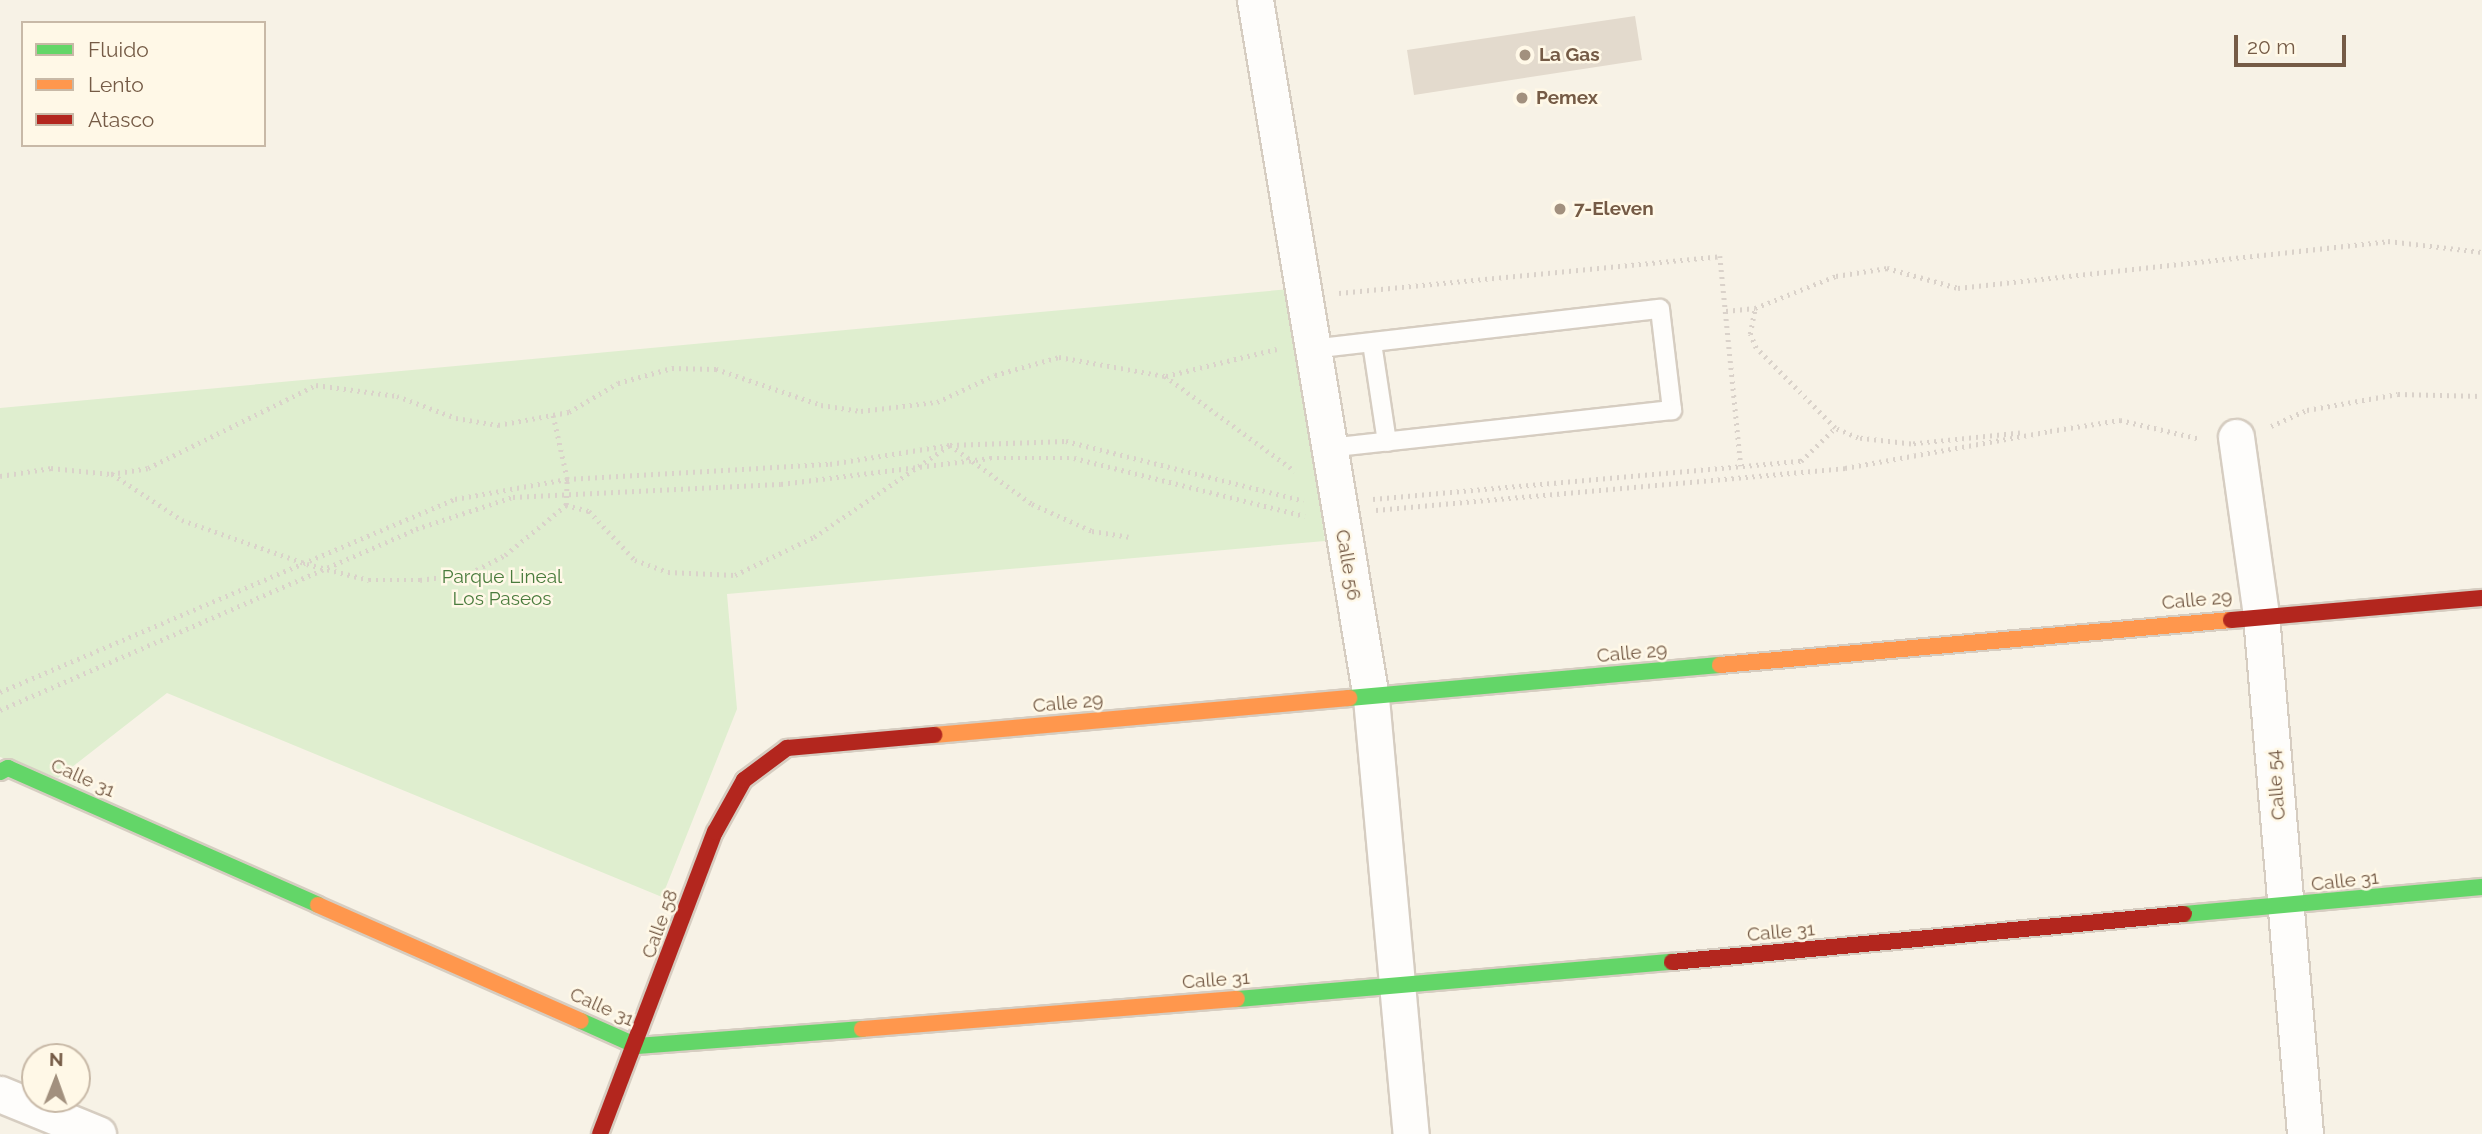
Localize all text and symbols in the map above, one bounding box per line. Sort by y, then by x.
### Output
legend [21,21,266,147]
scale bar [2237,21,2349,65]
text: 20 m [2247,34,2295,59]
text: Fluido [88,37,149,62]
place label: La Gas [1539,44,1600,66]
marker: La Gas [1517,47,1533,63]
text: Lento [88,72,144,97]
place label: Pemex [1536,87,1598,109]
marker: Pemex [1514,90,1530,106]
text: Atasco [88,107,154,132]
place label: 7-Eleven [1574,198,1654,220]
marker: 7-Eleven [1552,201,1568,217]
street label: Calle 56 [1331,528,1365,602]
park label: Parque Lineal Los Paseos [442,566,562,610]
street label: Calle 29 [2161,586,2233,614]
street label: Calle 29 [1596,639,1668,667]
street label: Calle 29 [1032,689,1104,717]
street label: Calle 54 [2262,749,2290,821]
street label: Calle 31 [47,754,119,802]
street label: Calle 31 [2310,866,2380,896]
street label: Calle 58 [637,887,683,961]
street label: Calle 31 [1746,918,1816,946]
street label: Calle 31 [1181,966,1251,994]
street label: Calle 31 [566,983,638,1031]
north arrow [21,1043,91,1113]
text: N [49,1048,64,1070]

